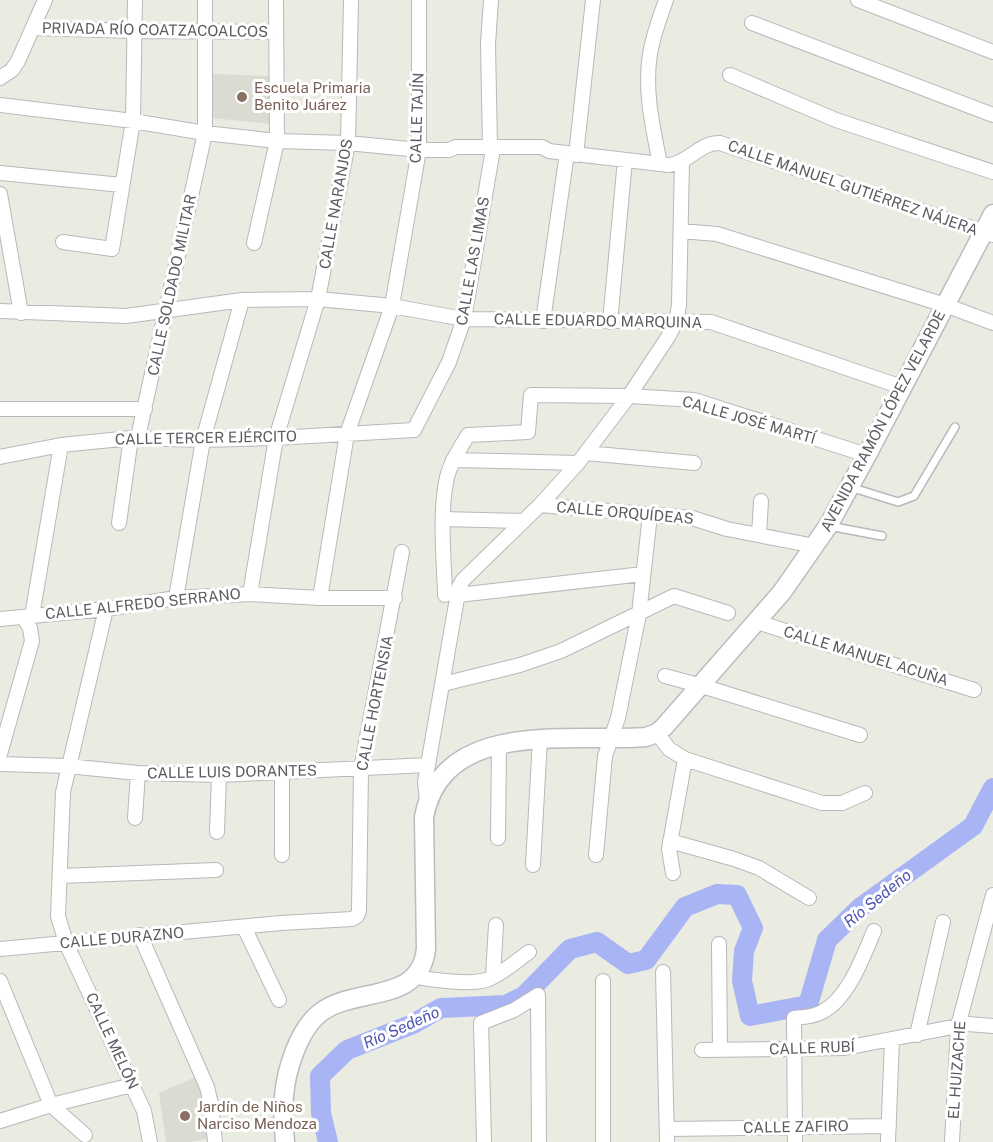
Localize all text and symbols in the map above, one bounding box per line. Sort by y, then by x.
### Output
street label: PRIVADA RÍO COATZACOALCOS [42,19,268,40]
street label: CALLE TAJÍN [406,72,427,164]
place label: Escuela Primaria Benito Juárez [254,79,371,113]
marker: Escuela Primaria Benito Juárez [235,90,249,104]
street label: CALLE NARANJOS [316,137,355,270]
street label: CALLE MANUEL GUTIÉRREZ NÁJERA [726,137,981,239]
street label: CALLE SOLDADO MILITAR [144,193,199,377]
street label: CALLE LAS LIMAS [453,195,492,327]
street label: AVENIDA RAMÓN LÓPEZ VELARDE [816,307,948,534]
street label: CALLE EDUARDO MARQUINA [494,310,703,331]
street label: CALLE JOSÉ MARTÍ [681,392,818,447]
street label: CALLE TERCER EJÉRCITO [115,427,297,448]
street label: CALLE ORQUÍDEAS [556,498,694,527]
street label: CALLE ALFREDO SERRANO [44,585,242,622]
street label: CALLE MANUEL ACUÑA [782,622,951,689]
street label: CALLE HORTENSIA [353,633,396,772]
street label: CALLE LUIS DORANTES [147,762,317,781]
water label: Río Sedeño [840,865,915,931]
street label: CALLE DURAZNO [59,924,185,951]
street label: CALLE MELÓN [83,989,143,1092]
water label: Río Sedeño [360,1002,443,1053]
street label: EL HUIZACHE [945,1020,968,1120]
street label: CALLE RUBÍ [769,1037,856,1057]
place label: Jardín de Niños Narciso Mendoza [197,1098,317,1132]
marker: Jardín de Niños Narciso Mendoza [178,1109,192,1123]
street label: CALLE ZAFIRO [743,1117,849,1136]

